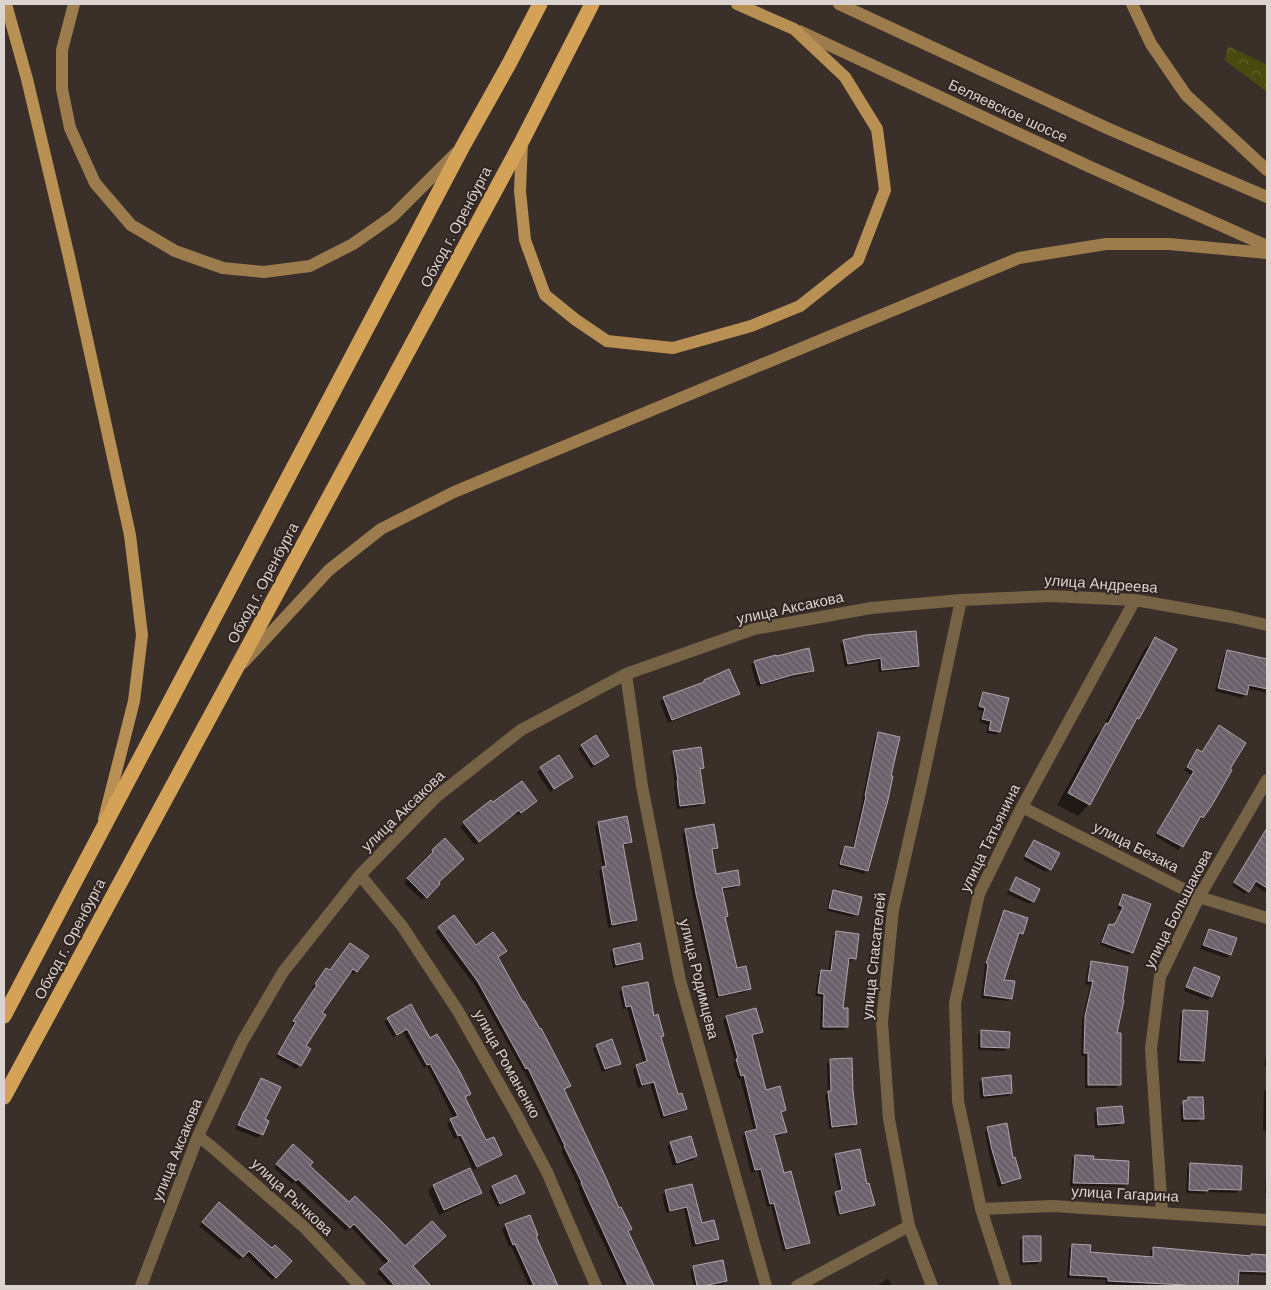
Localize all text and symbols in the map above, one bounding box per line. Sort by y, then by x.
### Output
street label: Беляевское шоссе [945,75,1071,147]
street label: Обход г. Оренбурга [416,162,497,291]
street label: Обход г. Оренбурга [223,518,304,647]
street label: улица Андреева [1044,570,1159,598]
street label: улица Аксакова [735,587,846,629]
street label: улица Аксакова [357,765,450,856]
street label: улица Татьянина [955,780,1025,895]
street label: улица Безака [1090,817,1183,877]
street label: улица Большакова [1139,845,1217,972]
street label: Обход г. Оренбурга [30,874,111,1003]
street label: улица Спасателей [857,891,891,1021]
street label: улица Родимцева [674,917,724,1042]
street label: улица Романенко [469,1006,545,1122]
street label: улица Аксакова [147,1095,207,1204]
street label: улица Рычкова [247,1154,338,1241]
street label: улица Гагарина [1071,1181,1180,1207]

